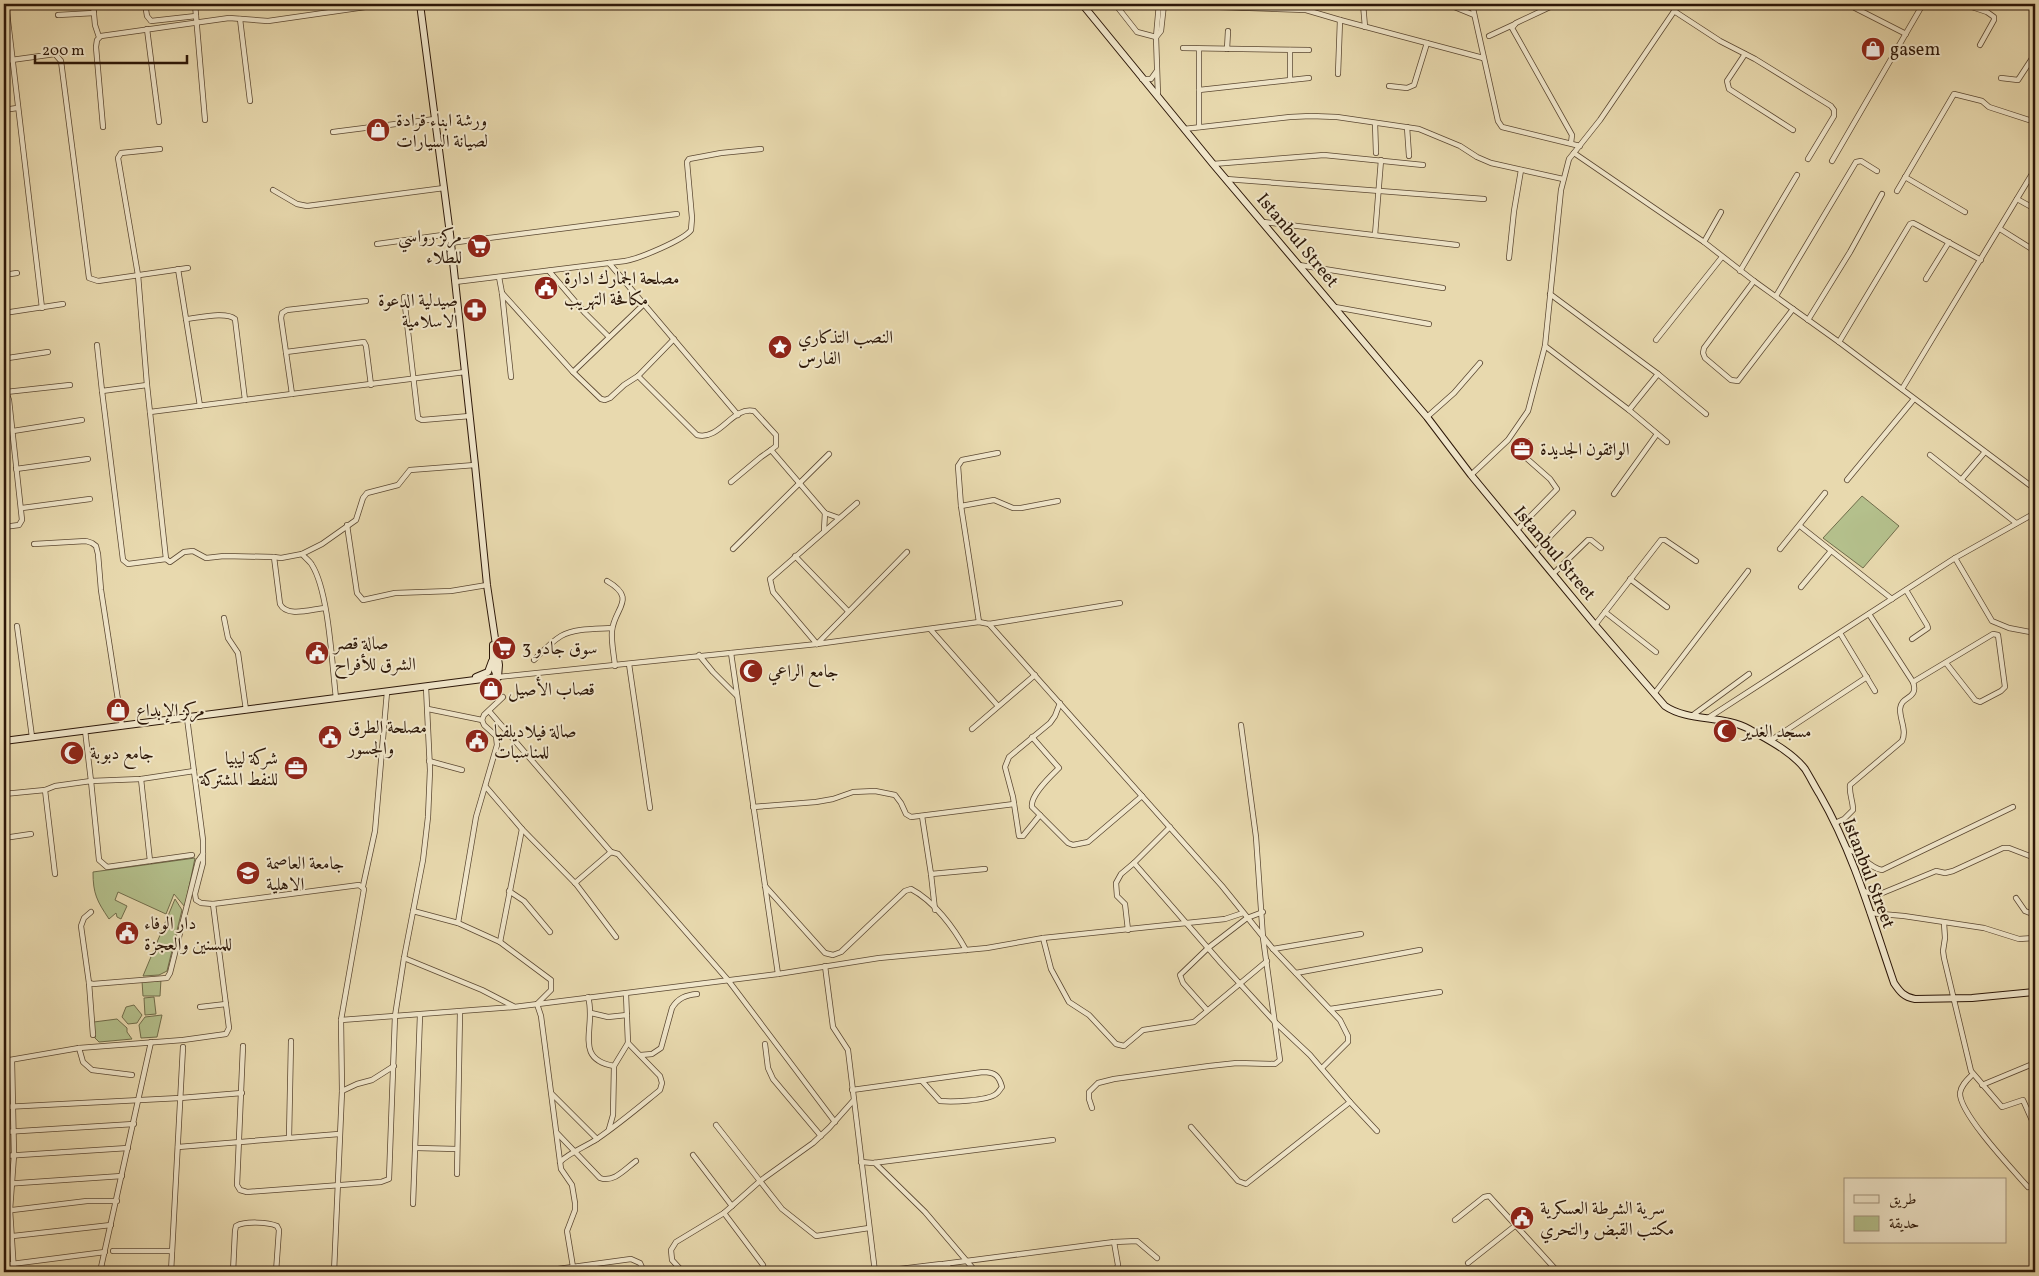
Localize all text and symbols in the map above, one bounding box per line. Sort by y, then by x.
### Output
scale bar [35,32,188,64]
shop icon: gasem [1860,36,1886,62]
place label: gasem [1890,38,1940,63]
text: 200 m [42,41,85,62]
place label: ورشة ابناء قرادة لصيانة السيارات [396,109,488,155]
shop icon: ورشة ابناء قرادة لصيانة السيارات [365,117,391,143]
street label: Istanbul Street [1250,188,1344,294]
place label: مركز رواسي للطلاء [398,225,462,271]
supermarket icon: مركز رواسي للطلاء [466,233,492,259]
place label: مصلحة الجمارك ادارة مكافحة التهريب [564,267,680,313]
public building icon: مصلحة الجمارك ادارة مكافحة التهريب [533,275,559,301]
place label: صيدلية الدعوة الاسلامية [378,289,458,335]
pharmacy icon: صيدلية الدعوة الاسلامية [462,297,488,323]
place label: النصب التذكاري الفارس [798,326,893,372]
place icon: النصب التذكاري الفارس [767,334,793,360]
office icon: الواثقون الجديدة [1509,436,1535,462]
place label: الواثقون الجديدة [1540,438,1630,463]
street label: Istanbul Street [1507,501,1601,607]
place label: صالة قصر الشرق للأفراح [332,632,416,680]
supermarket icon: سوق جادو 3 [491,635,517,661]
place label: سوق جادو 3 [522,637,598,662]
public building icon: صالة قصر الشرق للأفراح [304,640,330,666]
mosque icon: جامع الراعي [738,658,764,684]
place label: جامع الراعي [768,660,839,687]
shop icon: قصاب الأصيل [478,676,504,702]
place label: قصاب الأصيل [508,676,595,703]
shop icon: مركز الإبداع [105,697,131,723]
place label: مركز الإبداع [136,699,205,725]
place label: مصلحة الطرق والجسور [346,716,427,762]
mosque icon: مسجد الغدير [1712,718,1738,744]
place label: صالة فيلاديلفيا للمناسبات [494,720,577,766]
place label: مسجد الغدير [1740,720,1812,745]
public building icon: مصلحة الطرق والجسور [317,724,343,750]
public building icon: صالة فيلاديلفيا للمناسبات [464,728,490,754]
mosque icon: جامع دبوبة [59,740,85,766]
place label: جامع دبوبة [90,742,154,769]
place label: شركة ليبيا للنفط المشتركة [199,747,278,793]
office icon: شركة ليبيا للنفط المشتركة [283,755,309,781]
street label: Istanbul Street [1835,815,1900,932]
place label: جامعة العاصمة الاهلية [266,852,344,898]
school or university icon: جامعة العاصمة الاهلية [235,860,261,886]
place label: دار الوفاء للمسنين والعجزة [144,912,232,958]
public building icon: دار الوفاء للمسنين والعجزة [114,920,140,946]
legend [1844,1178,2006,1244]
text: طريق [1889,1190,1916,1211]
place label: سرية الشرطة العسكرية مكتب القبض والتحري [1540,1197,1674,1244]
public building icon: سرية الشرطة العسكرية مكتب القبض والتحري [1509,1205,1535,1231]
text: حديقة [1889,1214,1919,1235]

